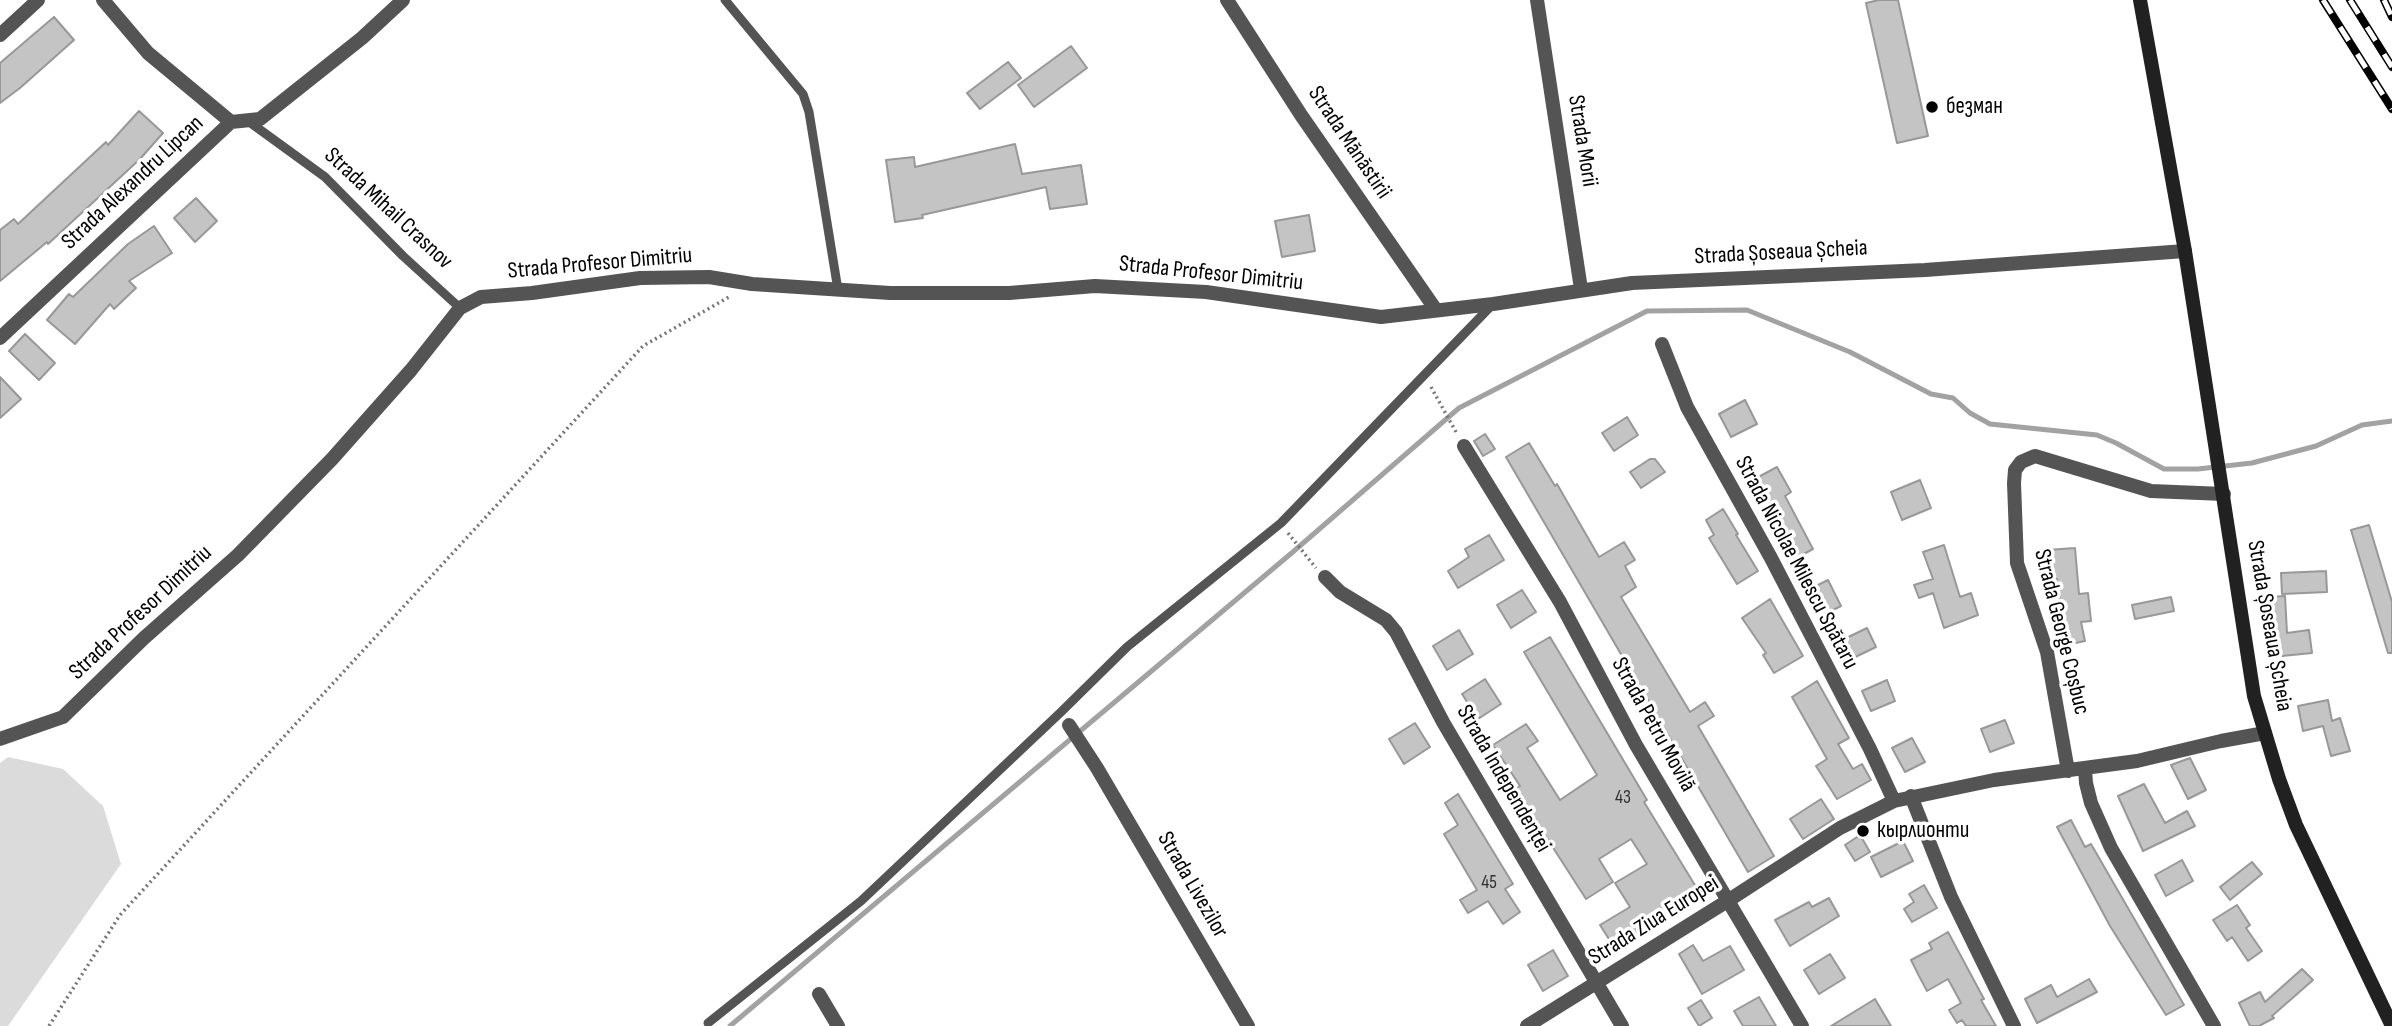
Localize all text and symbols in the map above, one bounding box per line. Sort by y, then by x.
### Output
street label: Strada Mănăstirii [1301,81,1397,205]
street label: Strada Morii [1561,93,1603,189]
place label: безман [1946,93,2003,121]
marker: безман [1924,99,1940,115]
street label: Strada Alexandru Lipcan [56,110,210,256]
street label: Strada Mihail Crasnov [318,143,458,275]
street label: Strada Șoseaua Șcheia [1694,235,1868,271]
street label: Strada Profesor Dimitriu [507,242,693,286]
street label: Strada Profesor Dimitriu [1118,251,1304,297]
street label: Strada Nicolae Milescu Spătaru [1728,452,1864,674]
street label: Strada Șoseaua Șcheia [2240,538,2298,714]
street label: Strada Profesor Dimitriu [64,540,218,686]
street label: Strada George Coșbuc [2027,546,2095,718]
street label: Strada Petru Movilă [1605,653,1701,797]
street label: Strada Independenței [1450,701,1556,857]
house number: 43 [1615,787,1631,809]
place label: кырлионти [1877,817,1969,845]
marker: кырлионти [1855,823,1871,839]
street label: Strada Livezilor [1151,827,1233,943]
street label: Strada Ziua Europei [1584,870,1724,972]
house number: 45 [1481,872,1497,894]

